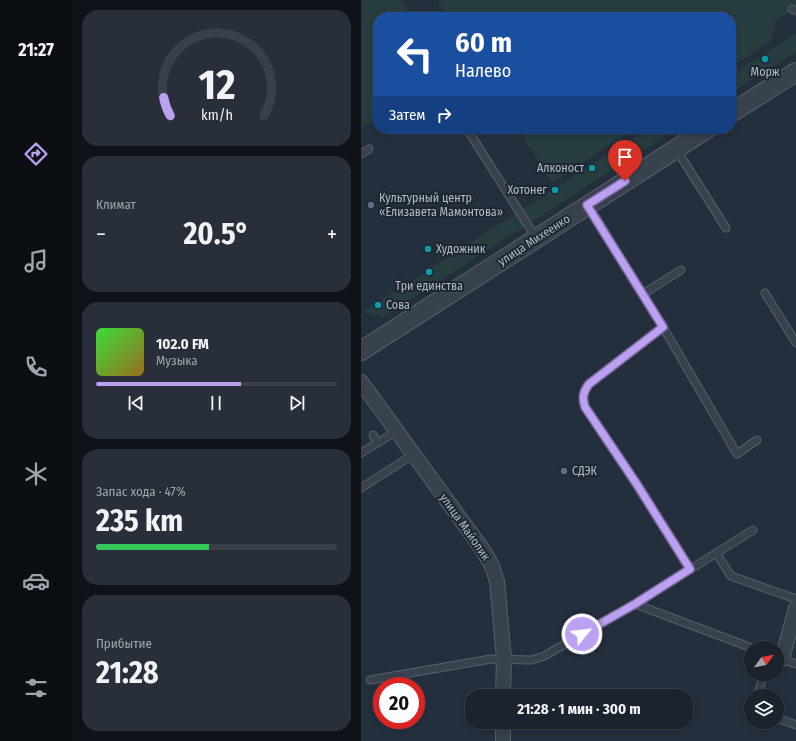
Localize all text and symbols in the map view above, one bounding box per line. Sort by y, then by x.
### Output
text: 60 m [455,26,512,59]
icon: left [389,28,441,80]
text: 21:27 [18,39,54,61]
marker: Морж [760,54,770,64]
text: 12 [198,60,235,110]
text: Налево [455,60,511,82]
place label: Морж [751,65,780,79]
icon: right [433,104,455,126]
text: Затем [389,106,425,124]
text: km/h [201,107,232,124]
icon: directions [22,140,50,168]
pin [608,140,642,181]
icon: arrive [614,146,636,168]
place label: Алконост [537,161,584,175]
marker: Алконост [587,163,597,173]
place label: Хотонег [507,183,547,197]
marker: Хотонег [550,185,560,195]
place label: Культурный центр «Елизавета Мамонтова» [379,191,503,219]
text: Климат [96,197,136,212]
marker: Культурный центр «Елизавета Мамонтова» [366,200,376,210]
street label: улица Михеенко [495,212,573,268]
text: 20.5° [183,216,249,252]
text: − [96,221,106,248]
text: + [327,221,337,248]
place label: Художник [436,242,486,256]
marker: Художник [423,244,433,254]
icon: music [22,247,50,275]
marker: Три единства [424,267,434,277]
place label: Три единства [395,279,463,293]
place label: Сова [386,298,410,312]
marker: Сова [373,300,383,310]
text: 102.0 FM [156,335,209,353]
icon: phone [22,353,50,381]
text: Музыка [156,353,198,368]
icon: previous [125,392,147,414]
icon: pause [205,392,227,414]
icon: next [286,392,308,414]
icon: climate [22,460,50,488]
place label: СДЭК [572,464,598,478]
marker: СДЭК [559,466,569,476]
text: Запас хода · 47% [96,484,186,499]
street label: улица Майолик [437,491,493,563]
text: 235 km [96,503,183,539]
icon: car [22,567,50,595]
position arrow [561,613,603,655]
text: Прибытие [96,636,152,651]
north arrow [744,641,784,681]
map controls [744,641,784,729]
text: 21:28 [96,655,159,691]
icon: filters [22,674,50,702]
speed limit sign: 20 [373,677,425,729]
button: layers [744,689,784,729]
text: 21:28 · 1 мин · 300 m [517,700,641,718]

